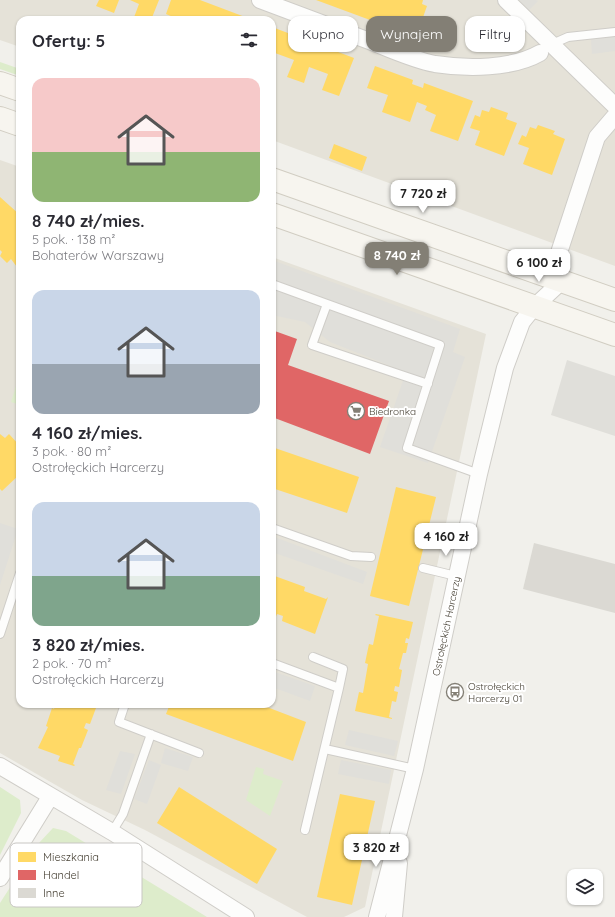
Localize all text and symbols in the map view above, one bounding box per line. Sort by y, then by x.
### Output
chip: Kupno [288,16,358,52]
chip: Wynajem [366,16,457,52]
chip: Filtry [465,16,525,52]
icon: filters [238,29,260,51]
text: Oferty: 5 [32,30,105,51]
icon: home [110,104,182,176]
pin: 7 720 zł [382,180,464,214]
text: 7 720 zł [400,185,446,201]
text: 8 740 zł/mies. [32,210,145,231]
text: 5 pok. · 138 m² [32,231,115,247]
pin: 8 740 zł [356,242,438,276]
text: Bohaterów Warszawy [32,247,164,263]
text: 8 740 zł [374,247,420,263]
pin: 6 100 zł [498,249,580,283]
text: 6 100 zł [516,254,562,270]
icon: home [110,316,182,388]
supermarket icon: Biedronka [346,401,366,421]
place label: Biedronka [369,405,416,418]
text: 4 160 zł/mies. [32,422,143,443]
text: 3 pok. · 80 m² [32,443,111,459]
text: Ostrołęckich Harcerzy [32,459,164,475]
pin: 4 160 zł [405,523,487,557]
icon: home [110,528,182,600]
text: 4 160 zł [424,528,468,544]
street label: Ostrołęckich Harcerzy [430,575,463,677]
text: 3 820 zł/mies. [32,634,145,655]
text: 2 pok. · 70 m² [32,655,111,671]
text: Ostrołęckich Harcerzy [32,671,164,687]
place label: Ostrołęckich Harcerzy 01 [468,680,525,705]
bus stop icon: Ostrołęckich Harcerzy 01 [445,682,465,702]
pin: 3 820 zł [335,834,417,868]
text: 3 820 zł [353,839,399,855]
legend [10,843,142,907]
text: Mieszkania [43,850,99,864]
text: Handel [43,868,79,882]
map controls [567,869,603,905]
button: layers [567,869,603,905]
text: Inne [43,886,65,900]

